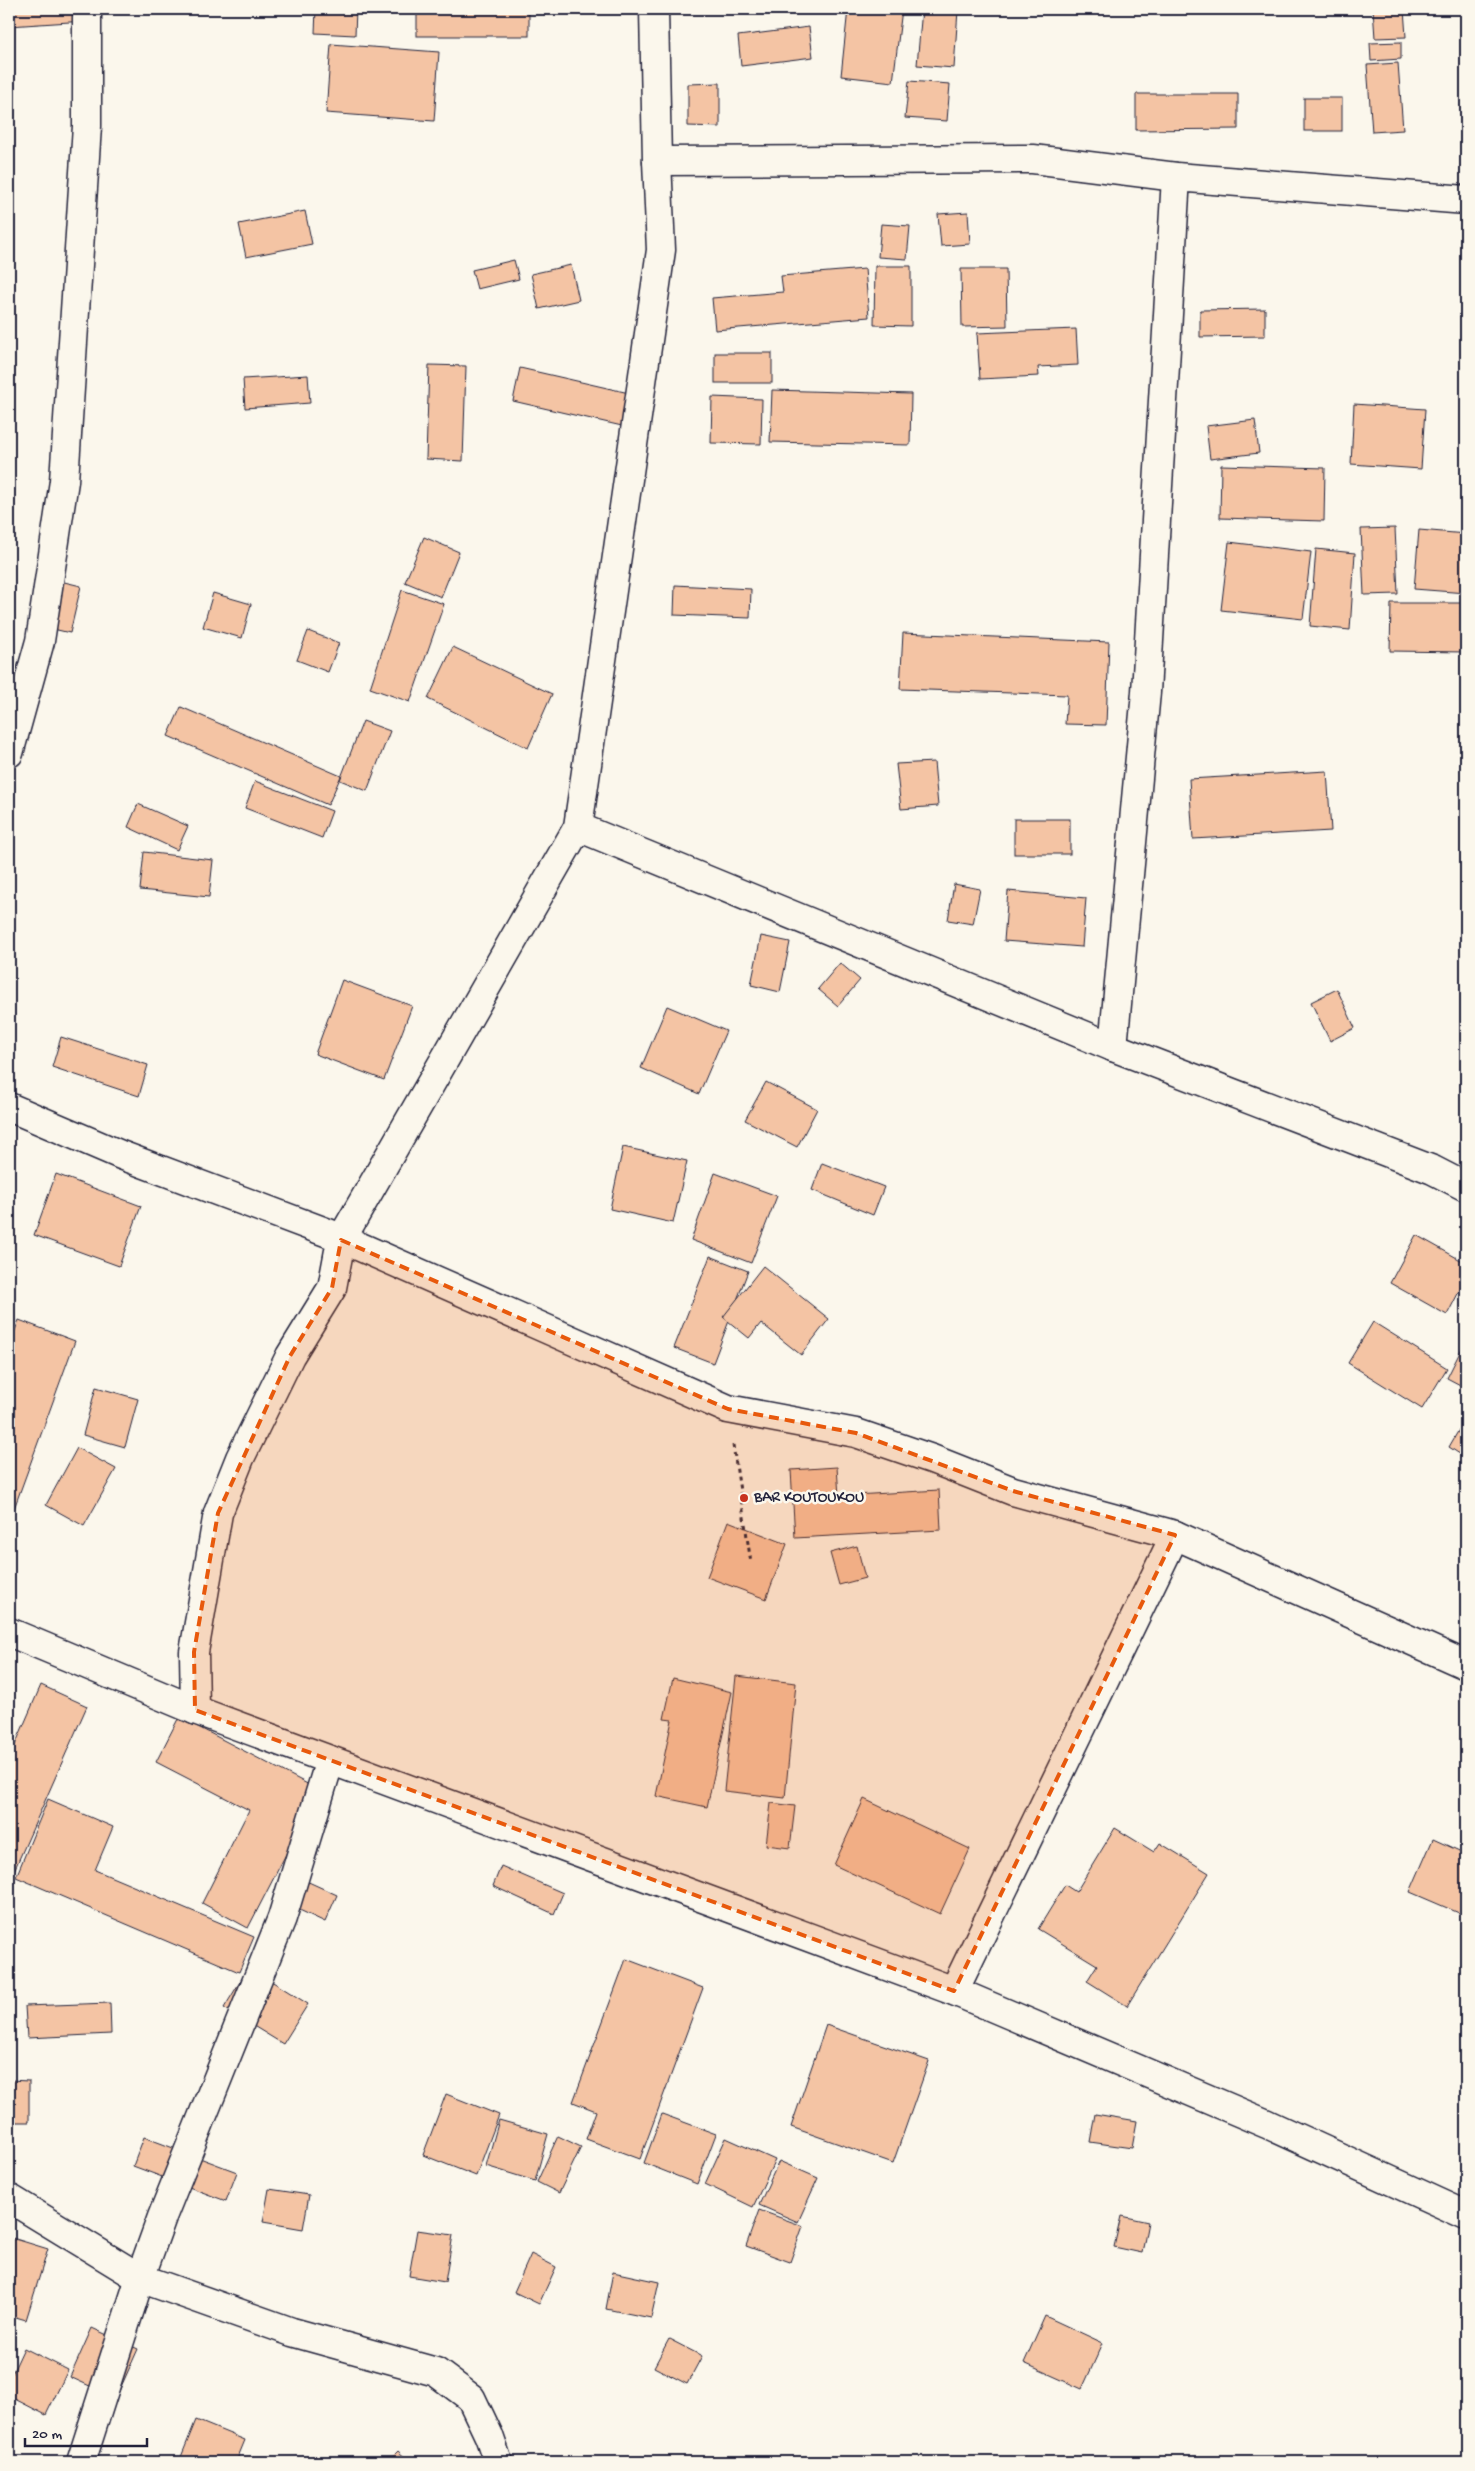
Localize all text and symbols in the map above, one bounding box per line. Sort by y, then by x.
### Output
place label: BAR KOUTOUKOU [753,1489,864,1508]
marker: BAR KOUTOUKOU [738,1492,750,1504]
scale bar [25,2416,148,2448]
text: 20 m [32,2426,62,2444]

